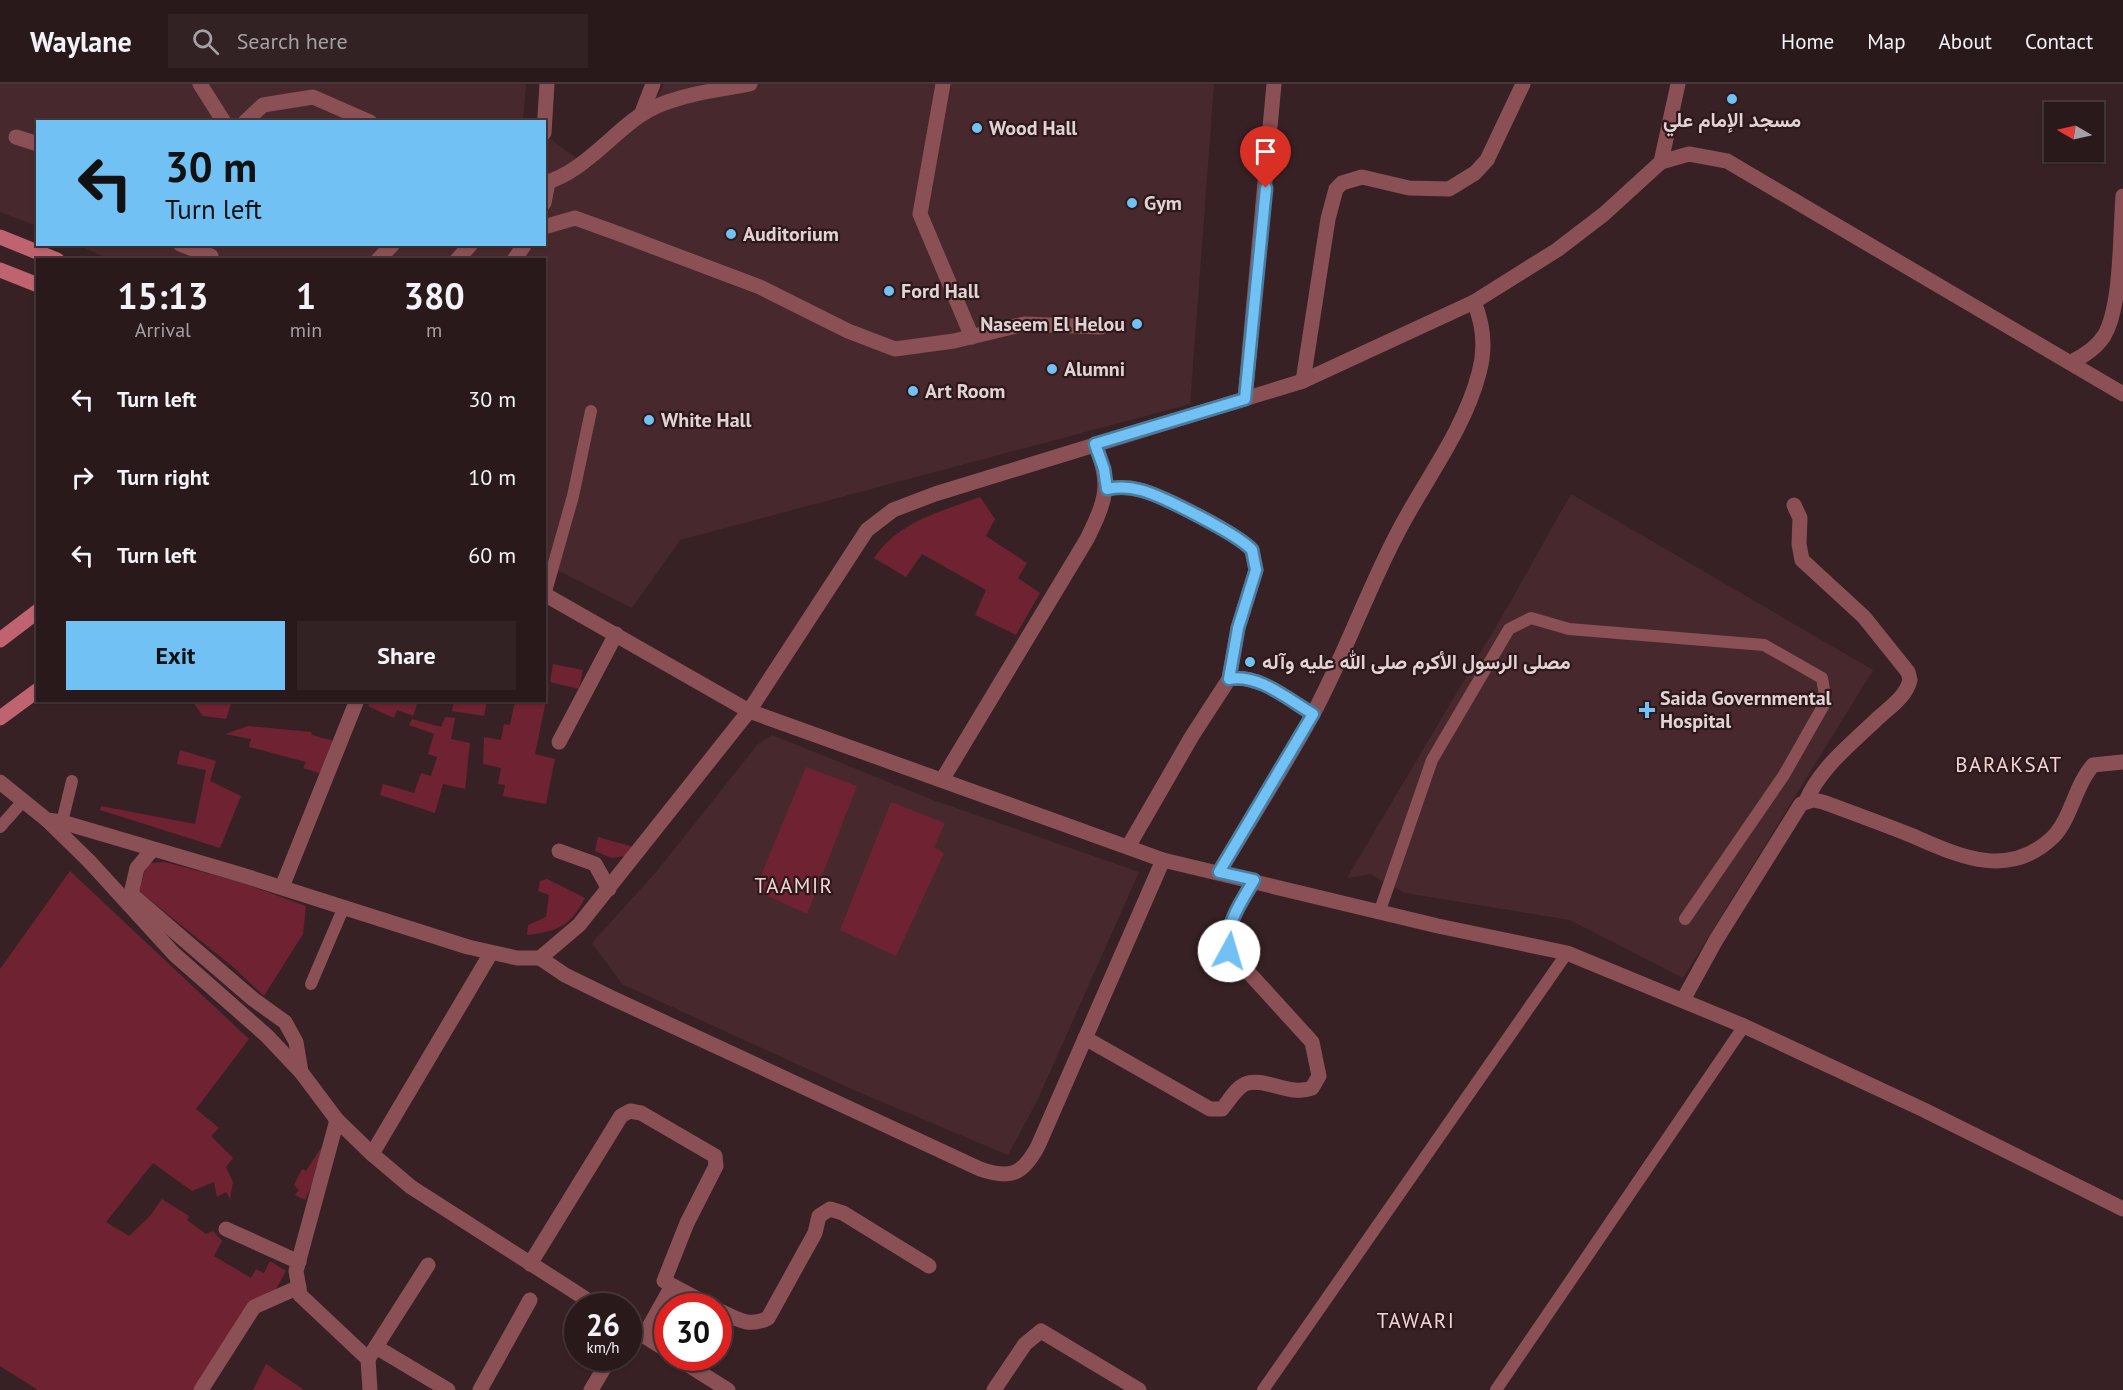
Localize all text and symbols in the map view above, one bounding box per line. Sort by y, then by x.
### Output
search box [168,14,588,68]
text: Waylane [30,23,132,60]
icon: search [189,25,222,58]
text: Search here [237,27,348,55]
text: Home [1781,28,1834,55]
text: Map [1867,28,1906,55]
text: About [1939,28,1992,55]
text: Contact [2025,28,2093,55]
marker: مسجد الإمام علي [1725,92,1739,106]
north arrow [2044,102,2104,162]
map controls [2044,102,2104,162]
place label: مسجد الإمام علي [1663,107,1801,137]
place label: Wood Hall [989,115,1077,141]
marker: Wood Hall [970,121,984,135]
pin [1240,126,1291,188]
icon: arrive [1249,135,1282,168]
text: 30 m [165,139,257,194]
icon: left [66,144,144,222]
place label: Gym [1144,190,1182,216]
text: Turn left [165,192,262,226]
marker: Gym [1125,196,1139,210]
place label: Auditorium [743,221,839,247]
marker: Auditorium [724,227,738,241]
text: 15:13 [117,272,209,319]
text: 1 [296,272,316,319]
text: 380 [404,272,465,319]
place label: Ford Hall [901,278,980,304]
marker: Ford Hall [882,284,896,298]
place label: Naseem El Helou [980,311,1125,337]
text: Arrival [135,317,191,343]
text: min [290,317,322,343]
text: m [426,317,442,343]
marker: Naseem El Helou [1130,317,1144,331]
place label: Alumni [1064,356,1125,382]
marker: Alumni [1045,362,1059,376]
place label: Art Room [925,378,1005,404]
icon: left [66,383,99,416]
marker: Art Room [906,384,920,398]
text: Turn left [117,385,197,413]
text: 30 m [468,385,516,413]
place label: White Hall [661,407,751,433]
marker: White Hall [642,413,656,427]
icon: right [66,461,99,494]
text: Turn right [117,463,209,491]
text: 10 m [468,463,516,491]
icon: left [66,539,99,572]
text: Turn left [117,541,197,569]
text: 60 m [468,541,516,569]
button: Exit [66,621,285,690]
button: Share [297,621,516,690]
place label: مصلى الرسول الأكرم صلى الله عليه وآله [1262,649,1571,675]
marker: مصلى الرسول الأكرم صلى الله عليه وآله [1243,655,1257,669]
place label: Saida Governmental Hospital [1660,685,1832,734]
marker: Saida Governmental Hospital [1638,701,1656,719]
district label: BARAKSAT [1955,751,2063,778]
district label: TAAMIR [754,872,834,899]
position arrow [1197,919,1261,983]
speed limit sign: 30 [654,1293,732,1371]
text: 26 [586,1305,620,1344]
district label: TAWARI [1377,1307,1455,1334]
text: km/h [587,1338,619,1357]

